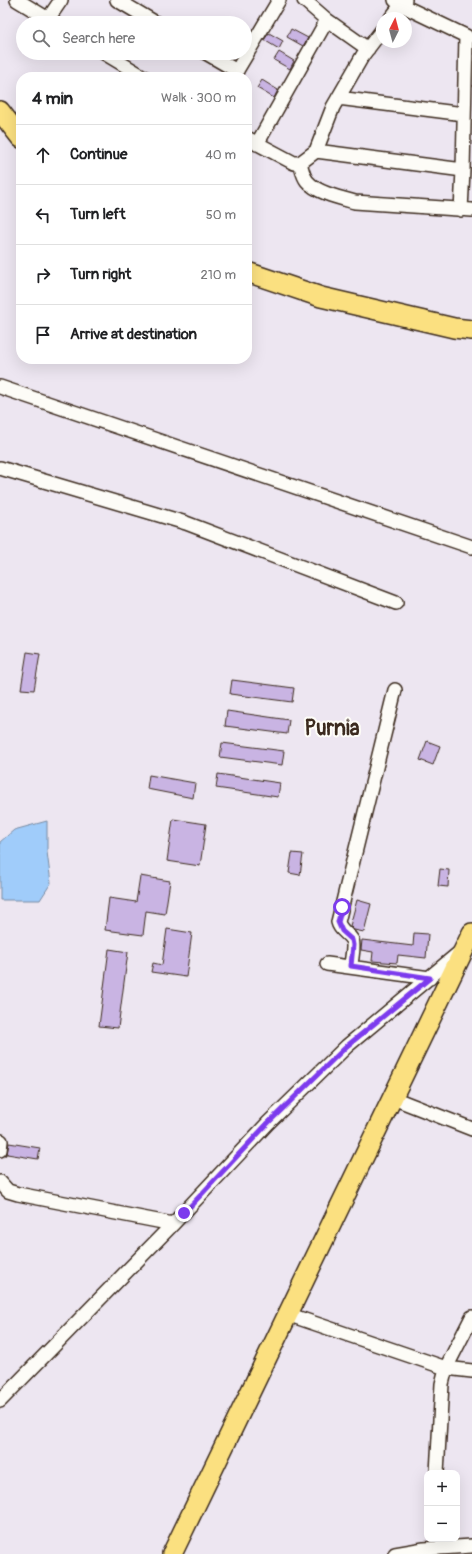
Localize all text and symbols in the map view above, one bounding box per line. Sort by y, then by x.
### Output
north arrow [376,12,412,48]
search box [16,16,252,60]
icon: search [30,27,52,49]
text: Search here [62,29,135,48]
text: 4 min [32,88,73,109]
text: Walk · 300 m [161,90,236,106]
icon: ahead [32,144,54,166]
text: Continue [70,145,128,164]
text: 40 m [205,147,236,163]
icon: left [32,204,54,226]
text: Turn left [70,205,126,224]
text: 50 m [206,207,236,223]
icon: right [32,264,54,286]
text: Turn right [70,265,131,284]
text: 210 m [200,267,236,283]
icon: arrive [32,324,54,346]
text: Arrive at destination [70,325,197,344]
district label: Purnia [304,715,360,742]
route start [333,898,351,916]
route end [175,1204,193,1222]
map controls [424,1470,460,1542]
button: + [424,1470,460,1506]
button: − [424,1506,460,1542]

